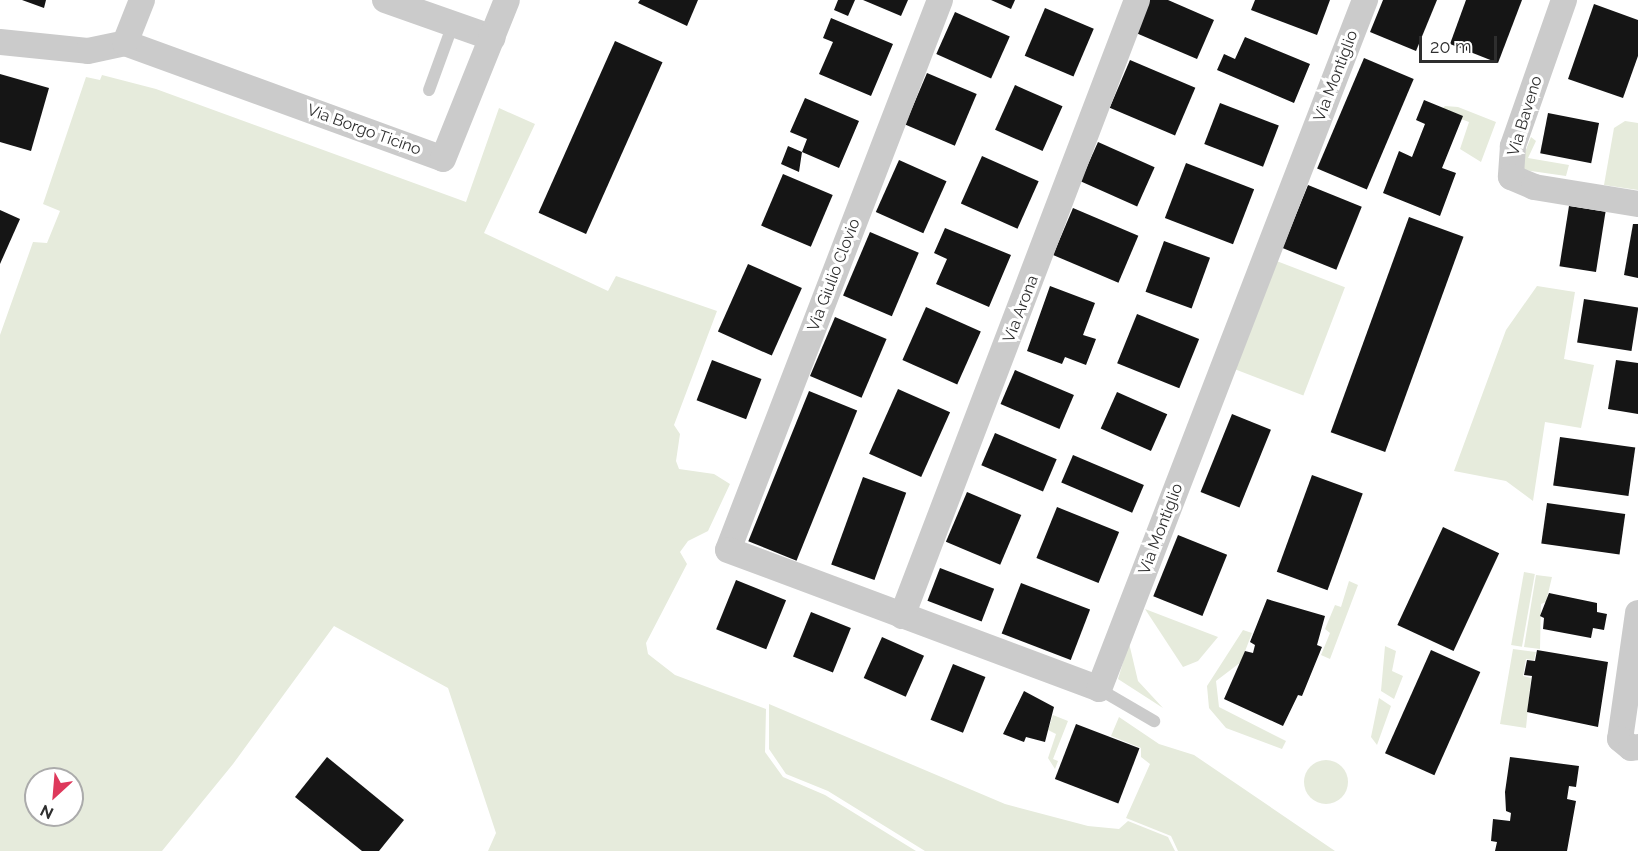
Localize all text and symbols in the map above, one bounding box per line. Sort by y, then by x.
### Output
scale bar [1422,24,1500,62]
street label: Via Montiglio [1310,28,1362,124]
text: 20 m [1430,36,1472,57]
street label: Via Baveno [1504,74,1546,158]
street label: Via Borgo Ticino [304,100,424,160]
street label: Via Giulio Clovio [804,216,864,334]
street label: Via Arona [999,272,1043,346]
street label: Via Montiglio [1135,481,1187,577]
north arrow [24,767,84,827]
text: N [37,801,56,823]

